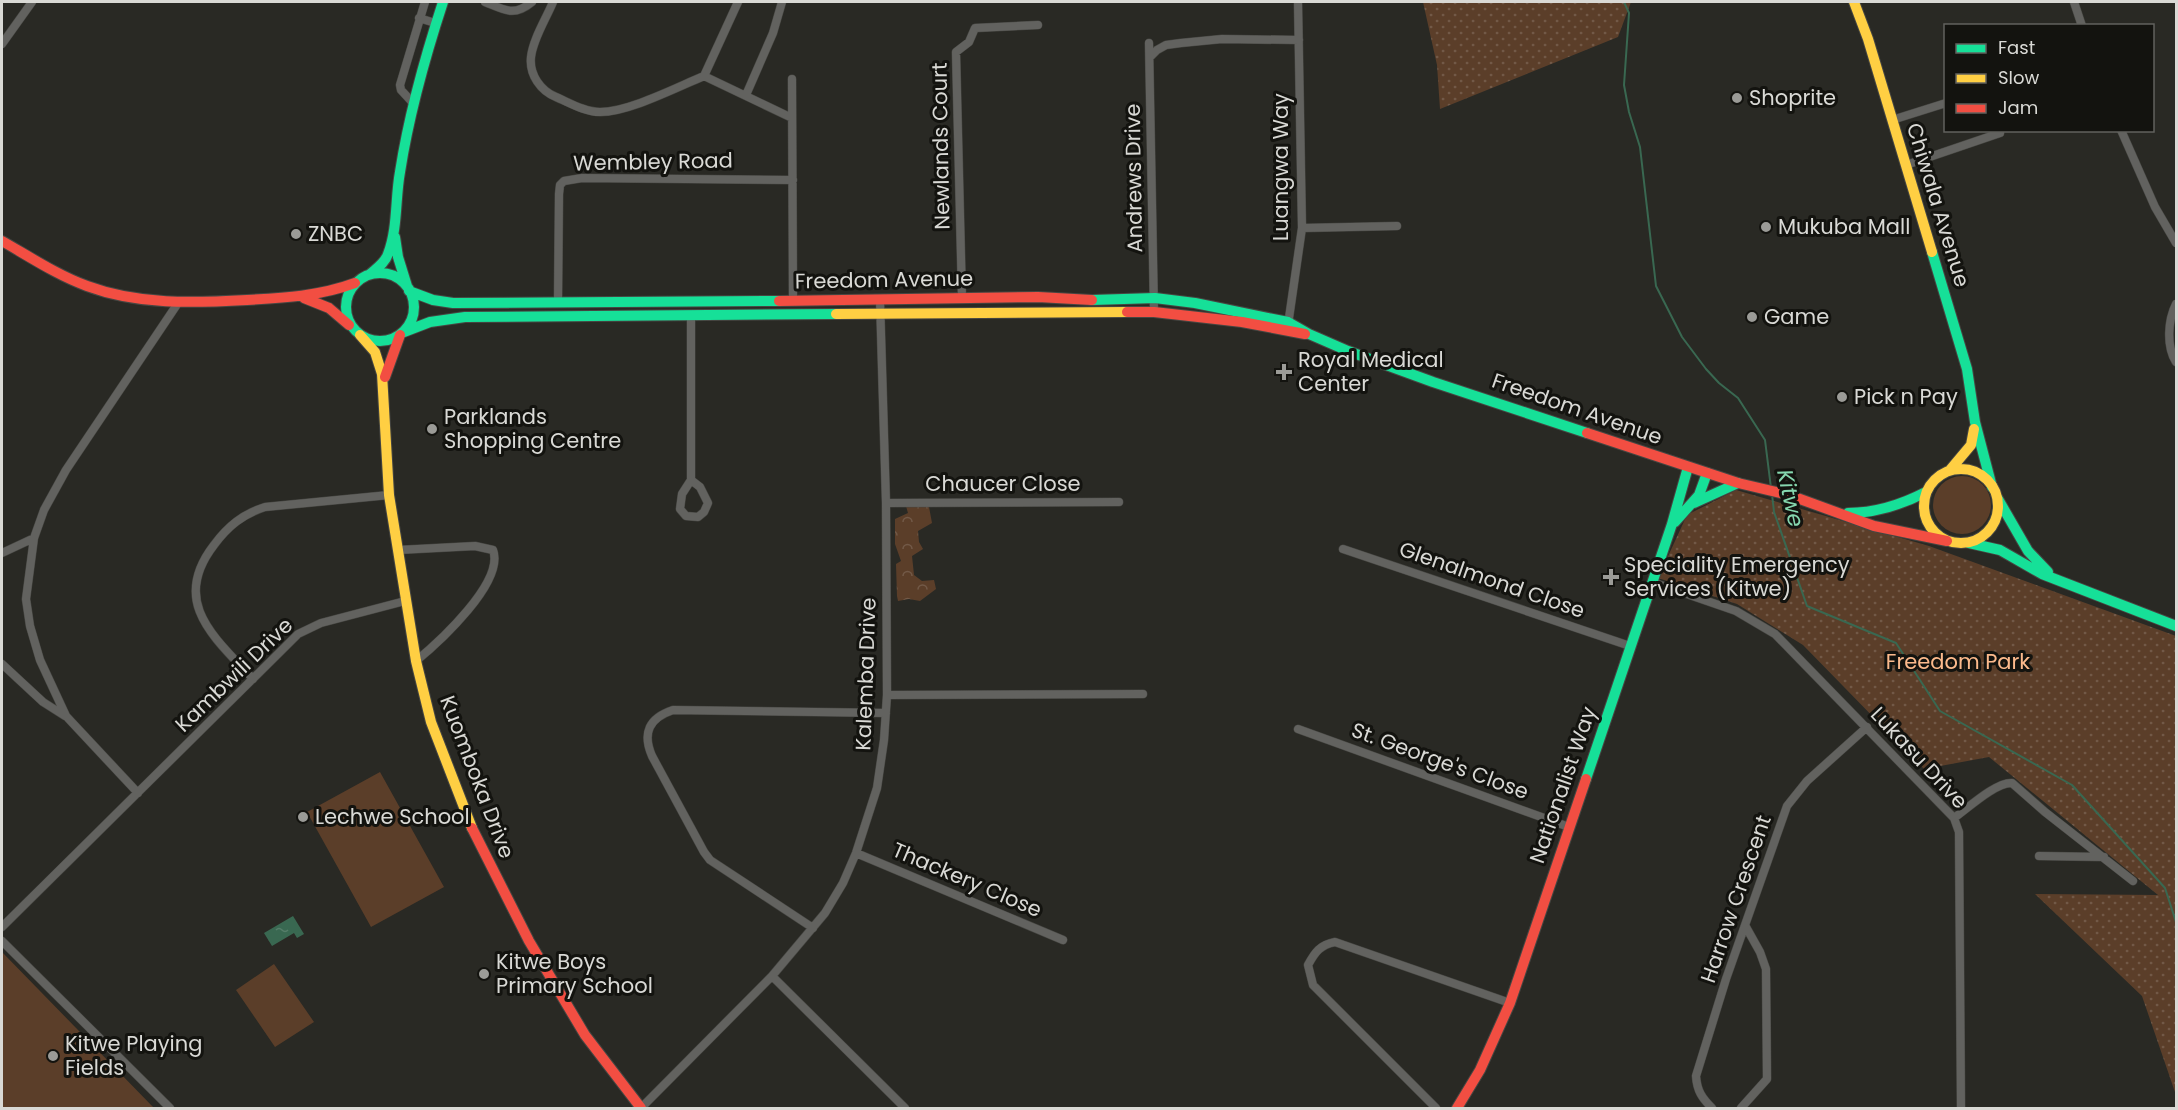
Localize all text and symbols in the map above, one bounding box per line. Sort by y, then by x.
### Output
legend [1944,24,2154,132]
text: Fast [1998,35,2035,60]
street label: Newlands Court [925,62,956,230]
text: Slow [1998,65,2040,90]
place label: Shoprite [1749,83,1836,112]
marker: Shoprite [1730,91,1744,105]
street label: Luangwa Way [1266,93,1295,241]
text: Jam [1998,95,2038,120]
street label: Andrews Drive [1118,103,1149,253]
street label: Chiwala Avenue [1900,119,1977,290]
street label: Wembley Road [573,146,733,177]
place label: Mukuba Mall [1778,212,1910,241]
place label: ZNBC [308,219,363,248]
marker: Mukuba Mall [1759,220,1773,234]
marker: ZNBC [289,227,303,241]
street label: Freedom Avenue [795,263,973,296]
place label: Game [1764,302,1829,331]
marker: Game [1745,310,1759,324]
place label: Royal Medical Center [1298,345,1444,398]
marker: Royal Medical Center [1275,363,1293,381]
street label: Freedom Avenue [1488,366,1666,451]
place label: Pick n Pay [1854,382,1958,411]
marker: Pick n Pay [1835,390,1849,404]
place label: Parklands Shopping Centre [444,402,621,455]
marker: Parklands Shopping Centre [425,422,439,436]
water label: Kitwe [1769,466,1812,530]
street label: Chaucer Close [925,469,1081,498]
street label: Glenalmond Close [1396,534,1589,625]
place label: Speciality Emergency Services (Kitwe) [1624,550,1850,603]
marker: Speciality Emergency Services (Kitwe) [1602,568,1620,586]
street label: Kalemba Drive [848,597,883,751]
street label: Kambwili Drive [168,611,299,738]
park label: Freedom Park [1886,647,2030,676]
street label: Kuomboka Drive [433,691,522,862]
street label: Lukasu Drive [1864,700,1974,815]
street label: Nationalist Way [1522,702,1603,867]
street label: St. George's Close [1348,715,1533,806]
place label: Lechwe School [315,802,470,831]
marker: Lechwe School [296,810,310,824]
street label: Harrow Crescent [1693,811,1778,987]
street label: Thackery Close [888,835,1046,924]
place label: Kitwe Boys Primary School [496,947,653,1000]
marker: Kitwe Boys Primary School [477,967,491,981]
place label: Kitwe Playing Fields [65,1029,202,1082]
marker: Kitwe Playing Fields [46,1049,60,1063]

